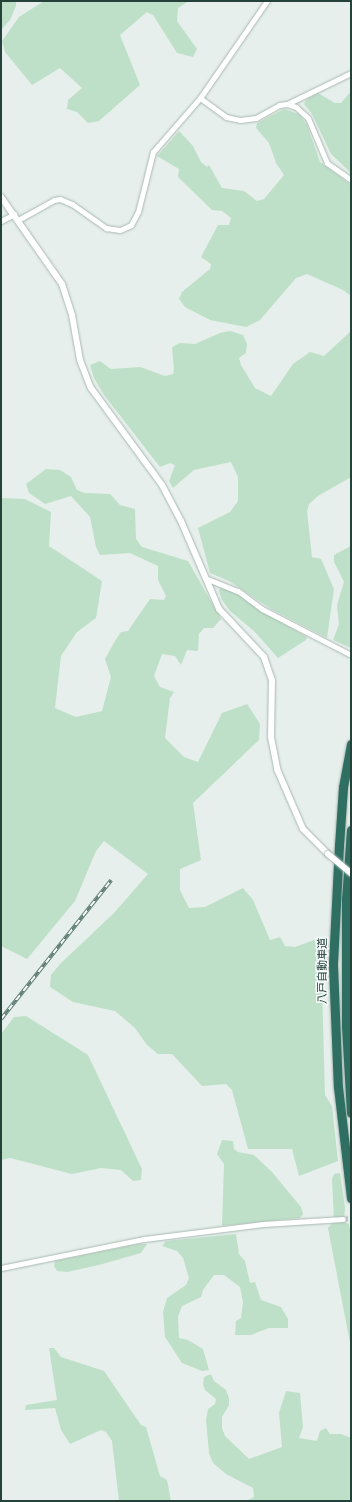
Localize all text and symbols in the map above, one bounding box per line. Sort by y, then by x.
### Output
street label: 八戸自動車道 [315,938,329,1004]

